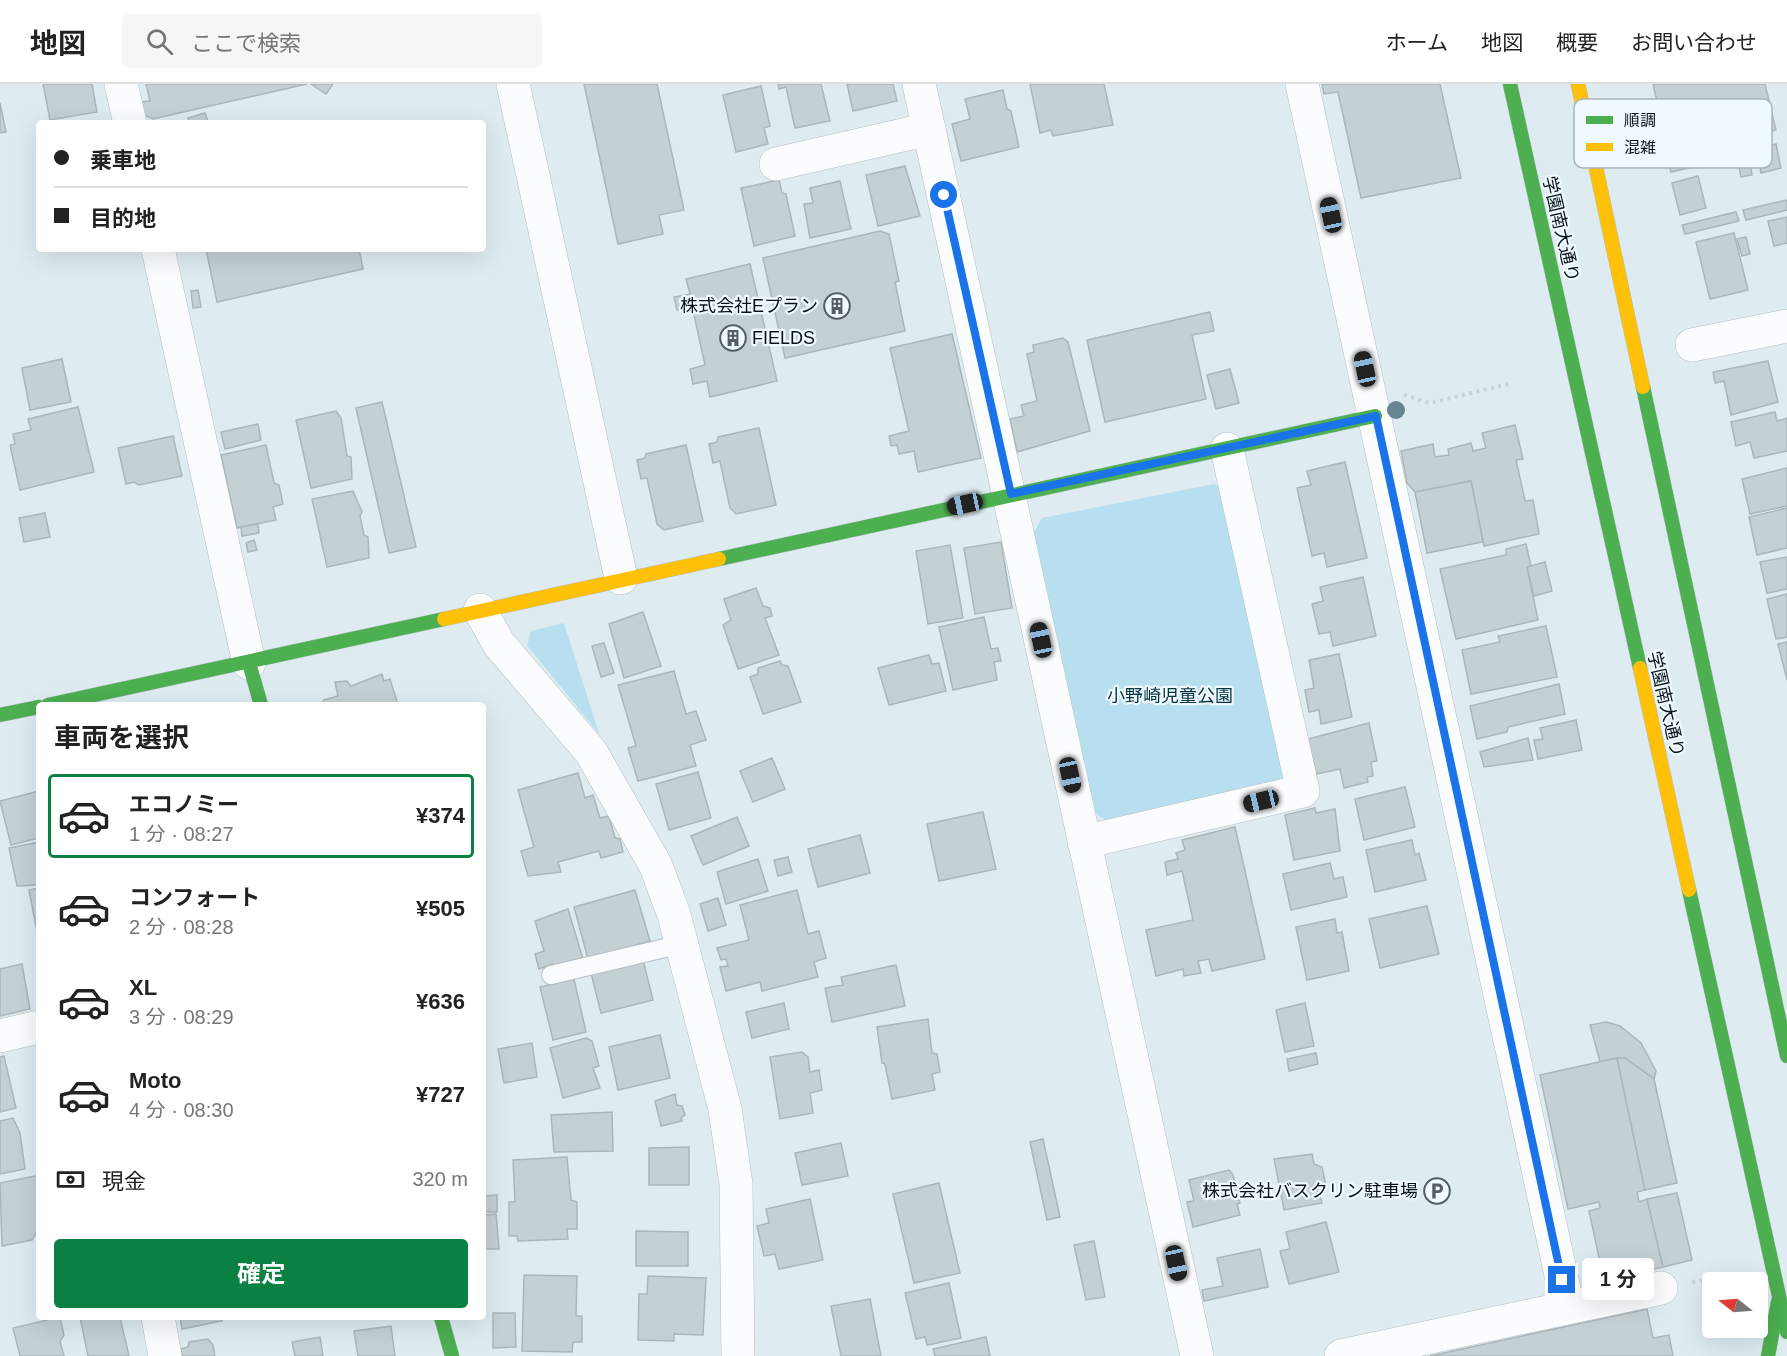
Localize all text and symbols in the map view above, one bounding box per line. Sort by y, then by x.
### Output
search box [122,14,542,68]
icon: search [143,25,176,58]
text: 地図 [30,28,86,59]
text: ここで検索 [191,31,301,56]
text: ホーム [1386,31,1448,54]
text: 地図 [1481,31,1523,54]
text: 概要 [1556,31,1598,54]
text: お問い合わせ [1631,31,1757,54]
legend [1574,99,1772,168]
text: 順調 [1624,112,1656,129]
text: 混雑 [1624,139,1656,156]
text: 乗車地 [90,148,156,173]
street label: 学園南大通り [1539,174,1583,284]
route start [930,181,957,208]
car [1318,196,1344,234]
text: 目的地 [90,206,156,231]
building icon: 株式会社Eプラン [822,291,852,321]
place label: 株式会社Eプラン [680,296,818,316]
building icon: FIELDS [718,323,748,353]
place label: FIELDS [752,328,815,348]
car [1352,350,1378,388]
car [946,491,984,517]
car [1028,621,1054,659]
street label: 学園南大通り [1644,649,1688,759]
park label: 小野崎児童公園 [1107,686,1233,706]
text: 車両を選択 [54,723,189,753]
car [1057,756,1083,794]
car [1241,788,1281,814]
icon: car [57,789,111,843]
text: エコノミー [129,792,239,817]
text: ¥374 [416,803,465,828]
text: 1 分 · 08:27 [129,823,234,845]
icon: car [57,882,111,936]
text: コンフォート [129,885,260,910]
text: ¥505 [416,896,465,921]
text: 2 分 · 08:28 [129,916,234,938]
icon: car [57,975,111,1029]
text: XL [129,975,157,1000]
text: ¥636 [416,989,465,1014]
text: 3 分 · 08:29 [129,1006,234,1028]
icon: car [57,1068,111,1122]
text: Moto [129,1068,182,1093]
text: ¥727 [416,1082,465,1107]
text: 4 分 · 08:30 [129,1099,234,1121]
icon: cash [54,1163,87,1196]
text: 320 m [412,1168,468,1190]
text: 現金 [102,1169,146,1194]
parking icon: 株式会社バスクリン駐車場 [1422,1176,1452,1206]
place label: 株式会社バスクリン駐車場 [1202,1181,1418,1201]
button: 確定 [54,1239,468,1308]
car [1163,1244,1189,1282]
callout: 1 分 [1583,1259,1655,1301]
route end [1548,1266,1575,1293]
text: 1 分 [1600,1268,1636,1290]
north arrow [1702,1272,1768,1338]
map controls [1702,1272,1768,1338]

